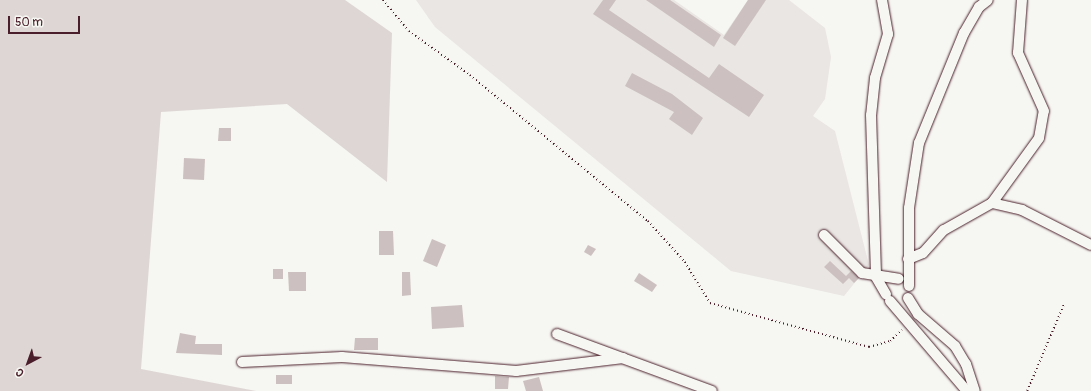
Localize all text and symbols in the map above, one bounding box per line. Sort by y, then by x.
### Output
scale bar [10,8,82,34]
text: 50 m [15,15,43,30]
north arrow [8,343,48,383]
text: С [13,365,27,380]

